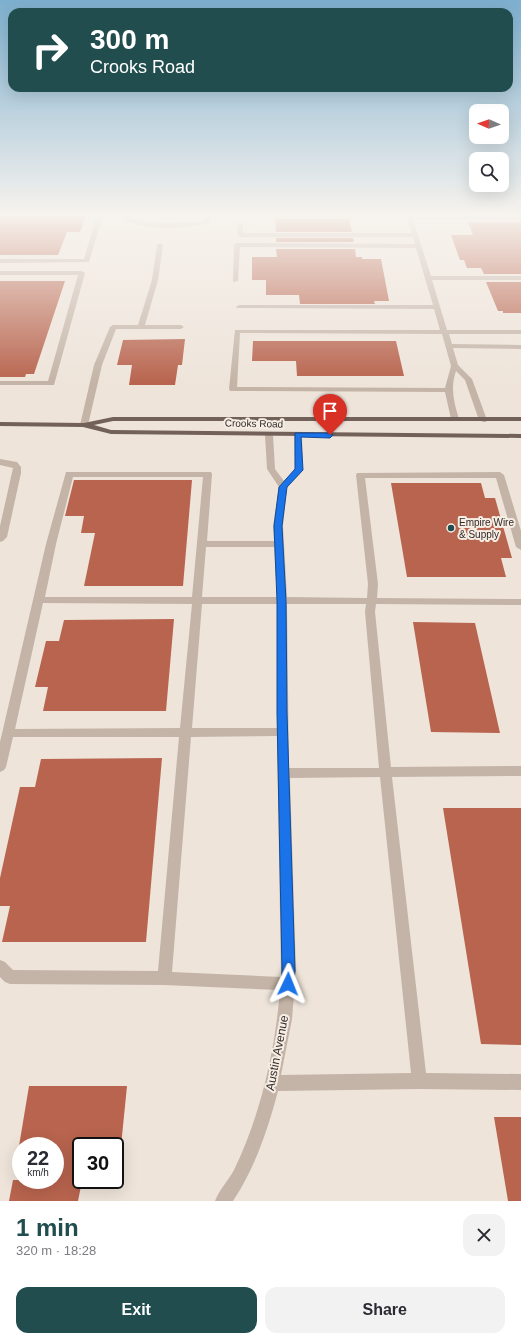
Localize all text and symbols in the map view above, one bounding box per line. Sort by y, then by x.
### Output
icon: right [24,24,76,76]
text: 300 m [90,24,169,55]
text: Crooks Road [90,57,195,77]
north arrow [469,104,509,144]
map controls [469,104,509,192]
button: search [469,152,509,192]
pin [313,394,347,435]
icon: arrive [319,400,341,422]
street label: Crooks Road [225,417,283,430]
place label: Empire Wire & Supply [459,517,514,540]
marker: Empire Wire & Supply [446,523,456,533]
position arrow [267,963,309,1005]
street label: Austin Avenue [263,1014,291,1092]
speed limit sign: 30 [72,1137,124,1189]
text: 22 [27,1147,49,1169]
text: km/h [27,1167,49,1178]
text: 1 min [16,1214,79,1241]
button: close [463,1214,505,1256]
text: 320 m · 18:28 [16,1243,96,1258]
button: Exit [16,1287,257,1333]
button: Share [265,1287,505,1333]

